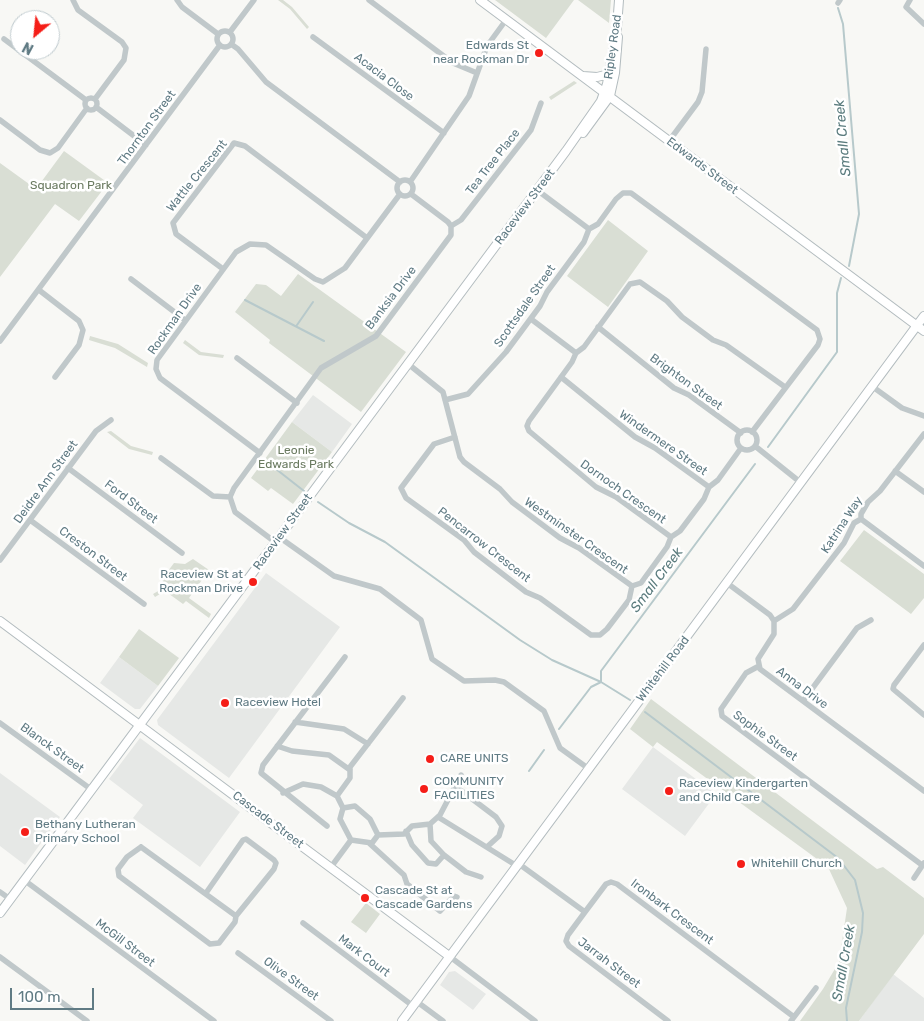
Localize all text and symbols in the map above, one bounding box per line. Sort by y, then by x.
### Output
north arrow [10,10,60,60]
street label: Ripley Road [601,14,625,80]
text: N [20,38,37,58]
place label: Edwards St near Rockman Dr [433,39,529,67]
marker: Edwards St near Rockman Dr [533,47,545,59]
street label: Acacia Close [351,50,417,104]
street label: Thornton Street [115,88,179,168]
water label: Small Creek [831,99,855,177]
street label: Tea Tree Place [463,126,523,198]
street label: Edwards Street [663,134,741,198]
street label: Wattle Crescent [164,137,230,215]
street label: Raceview Street [492,166,558,248]
park label: Squadron Park [30,179,112,193]
street label: Scottsdale Street [491,262,559,350]
street label: Banksia Drive [363,264,419,332]
street label: Rockman Drive [145,281,205,357]
street label: Brighton Street [647,351,725,413]
street label: Windermere Street [616,407,710,479]
street label: Deidre Ann Street [11,438,81,526]
park label: Leonie Edwards Park [258,444,334,472]
street label: Dornoch Crescent [577,457,669,527]
street label: Ford Street [102,477,160,527]
street label: Raceview Street [250,491,316,573]
street label: Katrina Way [818,494,866,556]
street label: Westminster Crescent [521,495,631,577]
street label: Pencarrow Crescent [435,504,533,586]
street label: Creston Street [56,524,130,584]
water label: Small Creek [627,544,687,616]
place label: Raceview St at Rockman Drive [159,568,243,596]
marker: Raceview St at Rockman Drive [247,576,259,588]
street label: Whitehill Road [634,633,692,705]
street label: Anna Drive [773,664,831,712]
place label: Raceview Hotel [235,696,321,710]
marker: Raceview Hotel [219,697,231,709]
street label: Sophie Street [730,708,800,764]
street label: Blanck Street [17,720,87,776]
place label: CARE UNITS [440,752,508,766]
marker: CARE UNITS [424,753,436,765]
place label: COMMUNITY FACILITIES [434,775,504,803]
place label: Raceview Kindergarten and Child Care [679,777,808,805]
marker: COMMUNITY FACILITIES [418,783,430,795]
marker: Raceview Kindergarten and Child Care [663,785,675,797]
street label: Cascade Street [230,789,306,851]
place label: Bethany Lutheran Primary School [35,818,136,846]
marker: Bethany Lutheran Primary School [19,826,31,838]
place label: Whitehill Church [751,857,842,871]
marker: Whitehill Church [735,858,747,870]
street label: Ironbark Crescent [628,876,716,948]
place label: Cascade St at Cascade Gardens [375,884,472,912]
marker: Cascade St at Cascade Gardens [359,892,371,904]
street label: McGill Street [92,916,158,970]
water label: Small Creek [829,924,859,1002]
street label: Mark Court [335,932,393,980]
street label: Jarrah Street [575,935,643,991]
street label: Olive Street [261,954,321,1004]
scale bar [12,978,96,1010]
text: 100 m [18,988,60,1006]

